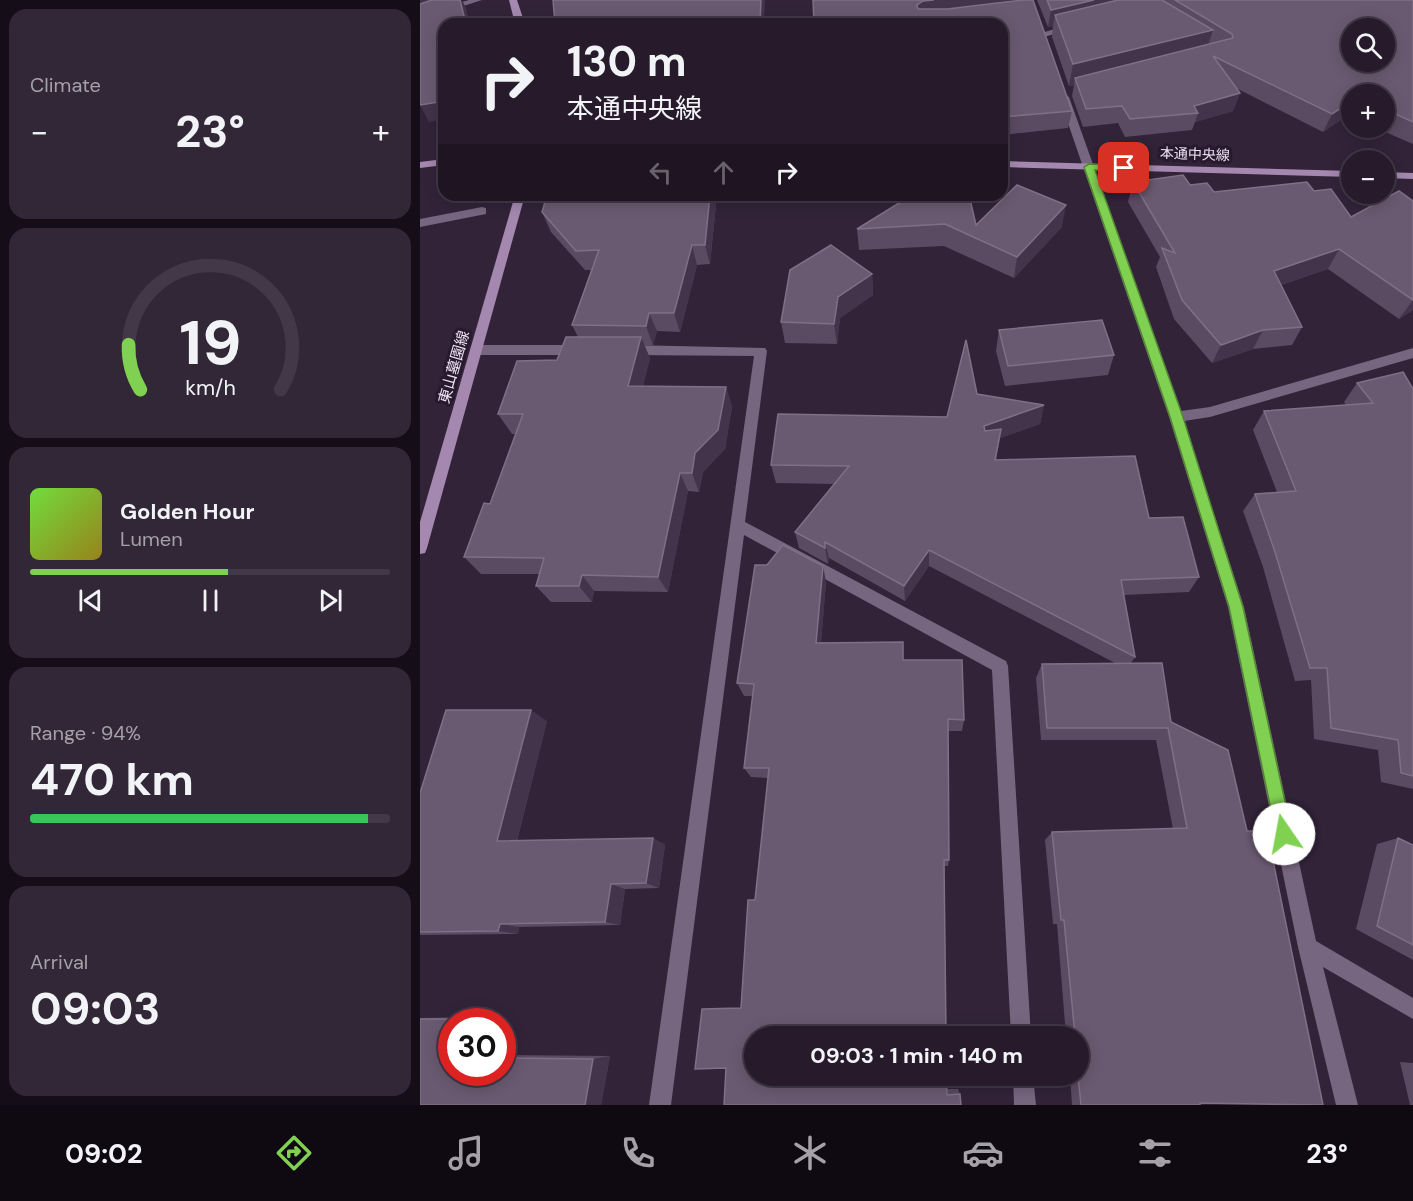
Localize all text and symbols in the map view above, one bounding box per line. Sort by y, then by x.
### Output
map controls [1341,18,1395,204]
button: search [1341,18,1395,72]
text: 130 m [567,34,687,89]
icon: right [468,42,546,120]
text: Climate [30,72,101,98]
button: + [1341,84,1395,138]
text: 本通中央線 [567,91,702,126]
text: 23° [175,102,245,161]
text: − [30,110,48,153]
text: + [372,110,390,153]
pin [1098,142,1149,193]
street label: 本通中央線 [1160,144,1230,164]
button: − [1341,150,1395,204]
icon: arrive [1107,151,1140,184]
icon: left [644,156,677,189]
icon: ahead [707,156,740,189]
icon: right [770,156,803,189]
text: 19 [179,302,241,383]
street label: 東山墓園線 [434,328,474,406]
text: km/h [185,375,235,403]
text: Golden Hour [120,497,255,526]
text: Lumen [120,526,183,552]
icon: previous [74,584,107,617]
icon: pause [194,584,227,617]
icon: next [314,584,347,617]
text: Range · 94% [30,720,141,746]
text: 470 km [30,750,194,809]
position arrow [1252,802,1316,866]
text: Arrival [30,949,88,975]
text: 09:03 [30,979,161,1038]
speed limit sign: 30 [438,1008,516,1086]
text: 09:03 · 1 min · 140 m [810,1041,1023,1070]
icon: directions [273,1132,315,1174]
icon: music [445,1132,487,1174]
icon: phone [617,1132,659,1174]
icon: climate [789,1132,831,1174]
icon: car [962,1132,1004,1174]
icon: filters [1134,1132,1176,1174]
text: 09:02 [65,1136,143,1171]
text: 23° [1306,1136,1348,1171]

